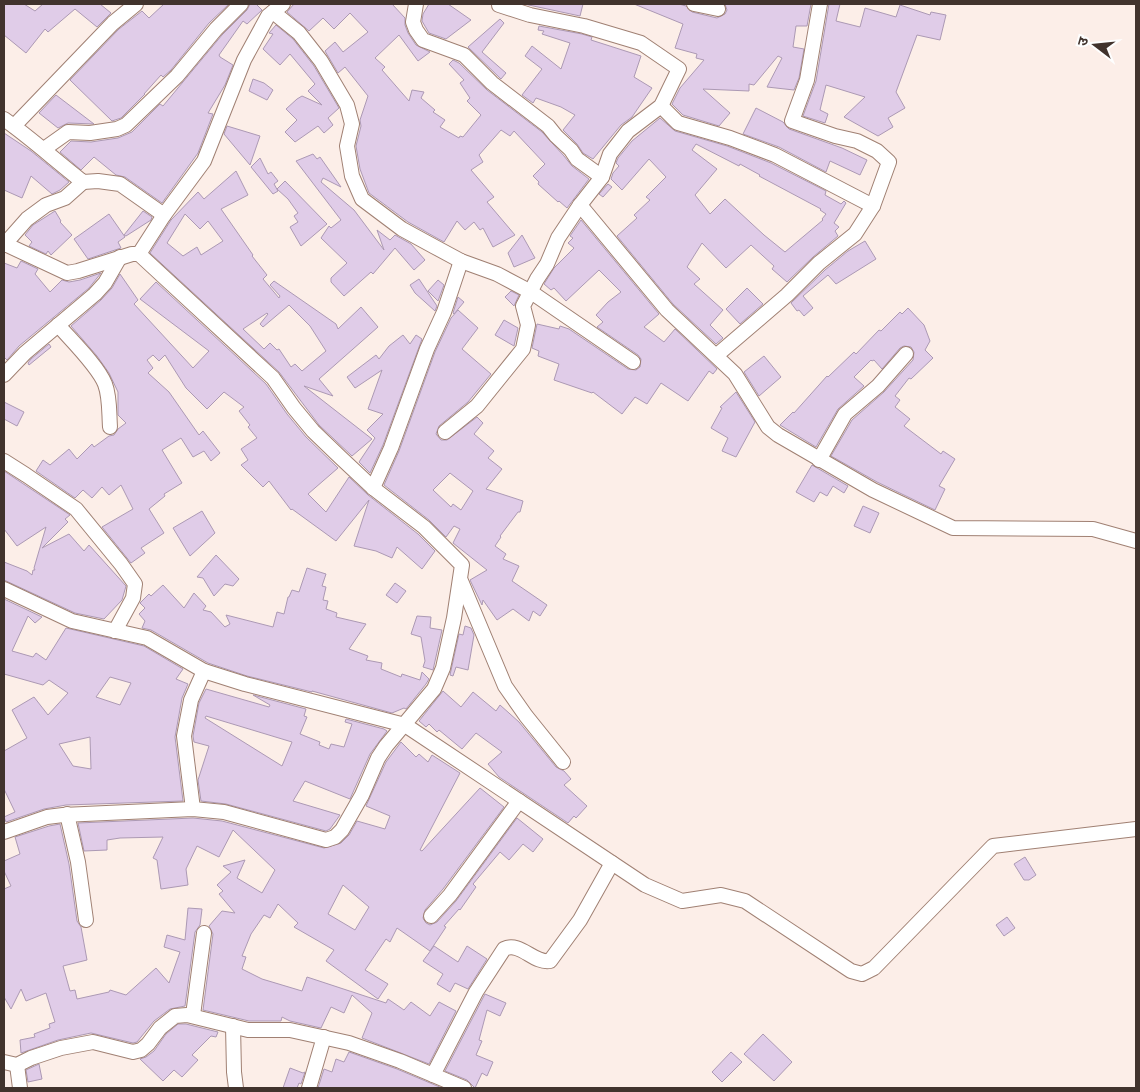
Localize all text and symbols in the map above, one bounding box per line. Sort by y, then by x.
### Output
north arrow [1070,20,1120,70]
text: उ [1075,35,1093,48]

